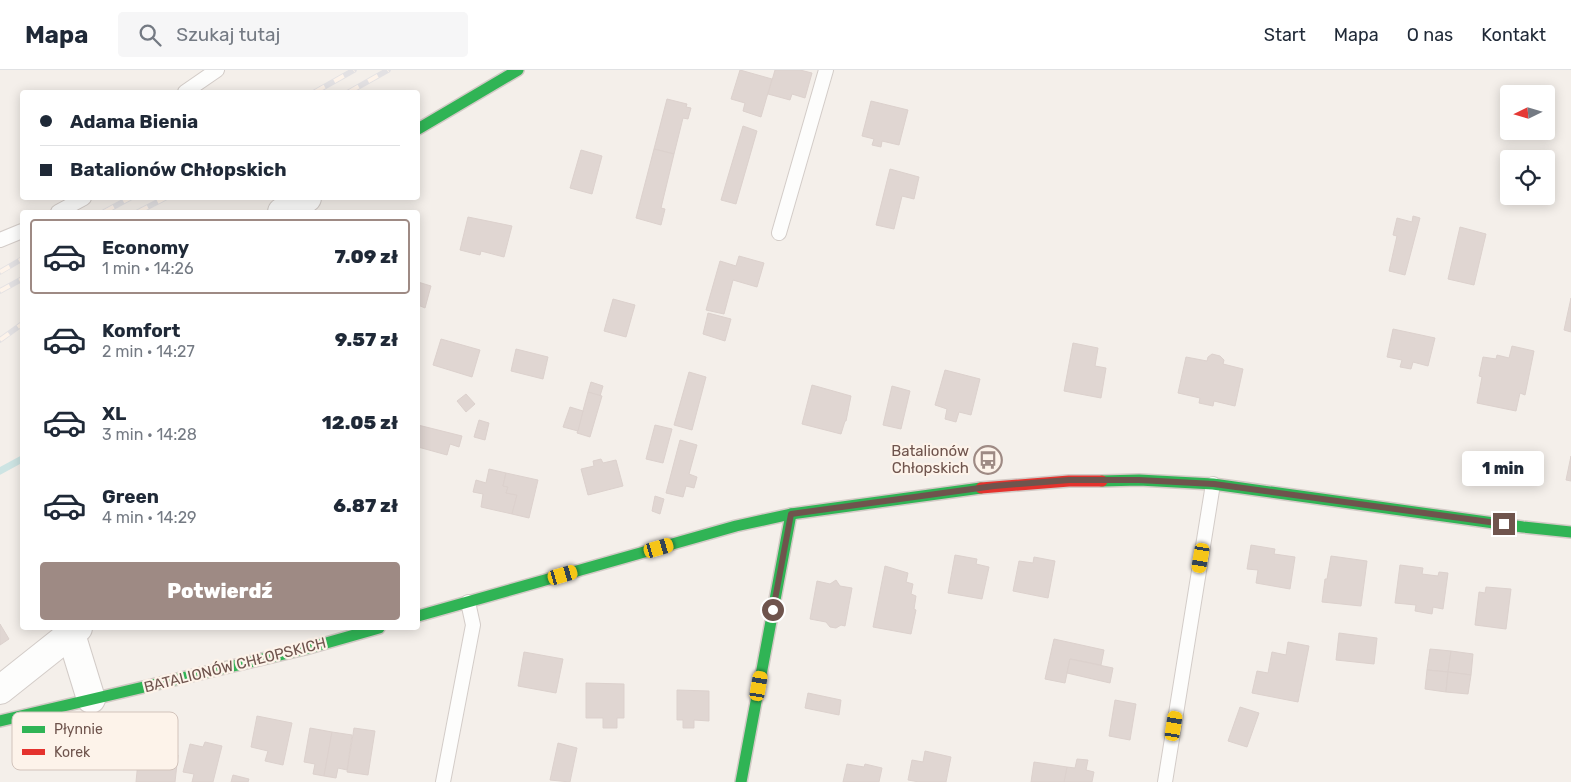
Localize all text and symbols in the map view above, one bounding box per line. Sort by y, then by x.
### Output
search box [118,12,468,57]
text: Mapa [25,21,88,49]
icon: search [136,21,164,49]
text: Szukaj tutaj [176,23,280,46]
text: Start [1264,24,1306,46]
text: Mapa [1334,24,1379,46]
text: O nas [1407,24,1453,46]
text: Kontakt [1481,24,1546,46]
north arrow [1500,85,1555,140]
map controls [1500,85,1555,205]
text: Adama Bienia [70,110,198,133]
button: locate [1500,150,1555,205]
text: Batalionów Chłopskich [70,158,287,181]
icon: car [42,234,87,279]
text: Economy [102,236,189,259]
text: 7.09 zł [334,245,398,268]
text: 1 min · 14:26 [102,259,194,278]
icon: car [42,317,87,362]
text: Komfort [102,319,180,342]
text: 9.57 zł [335,328,398,351]
text: 2 min · 14:27 [102,342,195,361]
icon: car [42,400,87,445]
text: XL [102,402,126,425]
text: 12.05 zł [322,411,398,434]
text: 3 min · 14:28 [102,425,197,444]
place label: Batalionów Chłopskich [891,442,969,477]
bus stop icon: Batalionów Chłopskich [973,445,1003,475]
callout: 1 min [1463,452,1545,486]
text: 1 min [1482,459,1524,478]
icon: car [42,483,87,528]
text: Green [102,485,159,508]
text: 6.87 zł [333,494,398,517]
text: 4 min · 14:29 [102,508,197,527]
route end [1493,513,1515,535]
car [642,537,675,559]
car [1191,542,1210,574]
button: Potwierdź [40,562,400,620]
car [546,564,579,586]
route start [762,599,784,621]
street label: BATALIONÓW CHŁOPSKICH [142,634,328,696]
car [749,670,768,702]
car [1164,710,1183,742]
legend [12,712,178,770]
text: Płynnie [54,721,103,738]
text: Korek [54,744,91,761]

